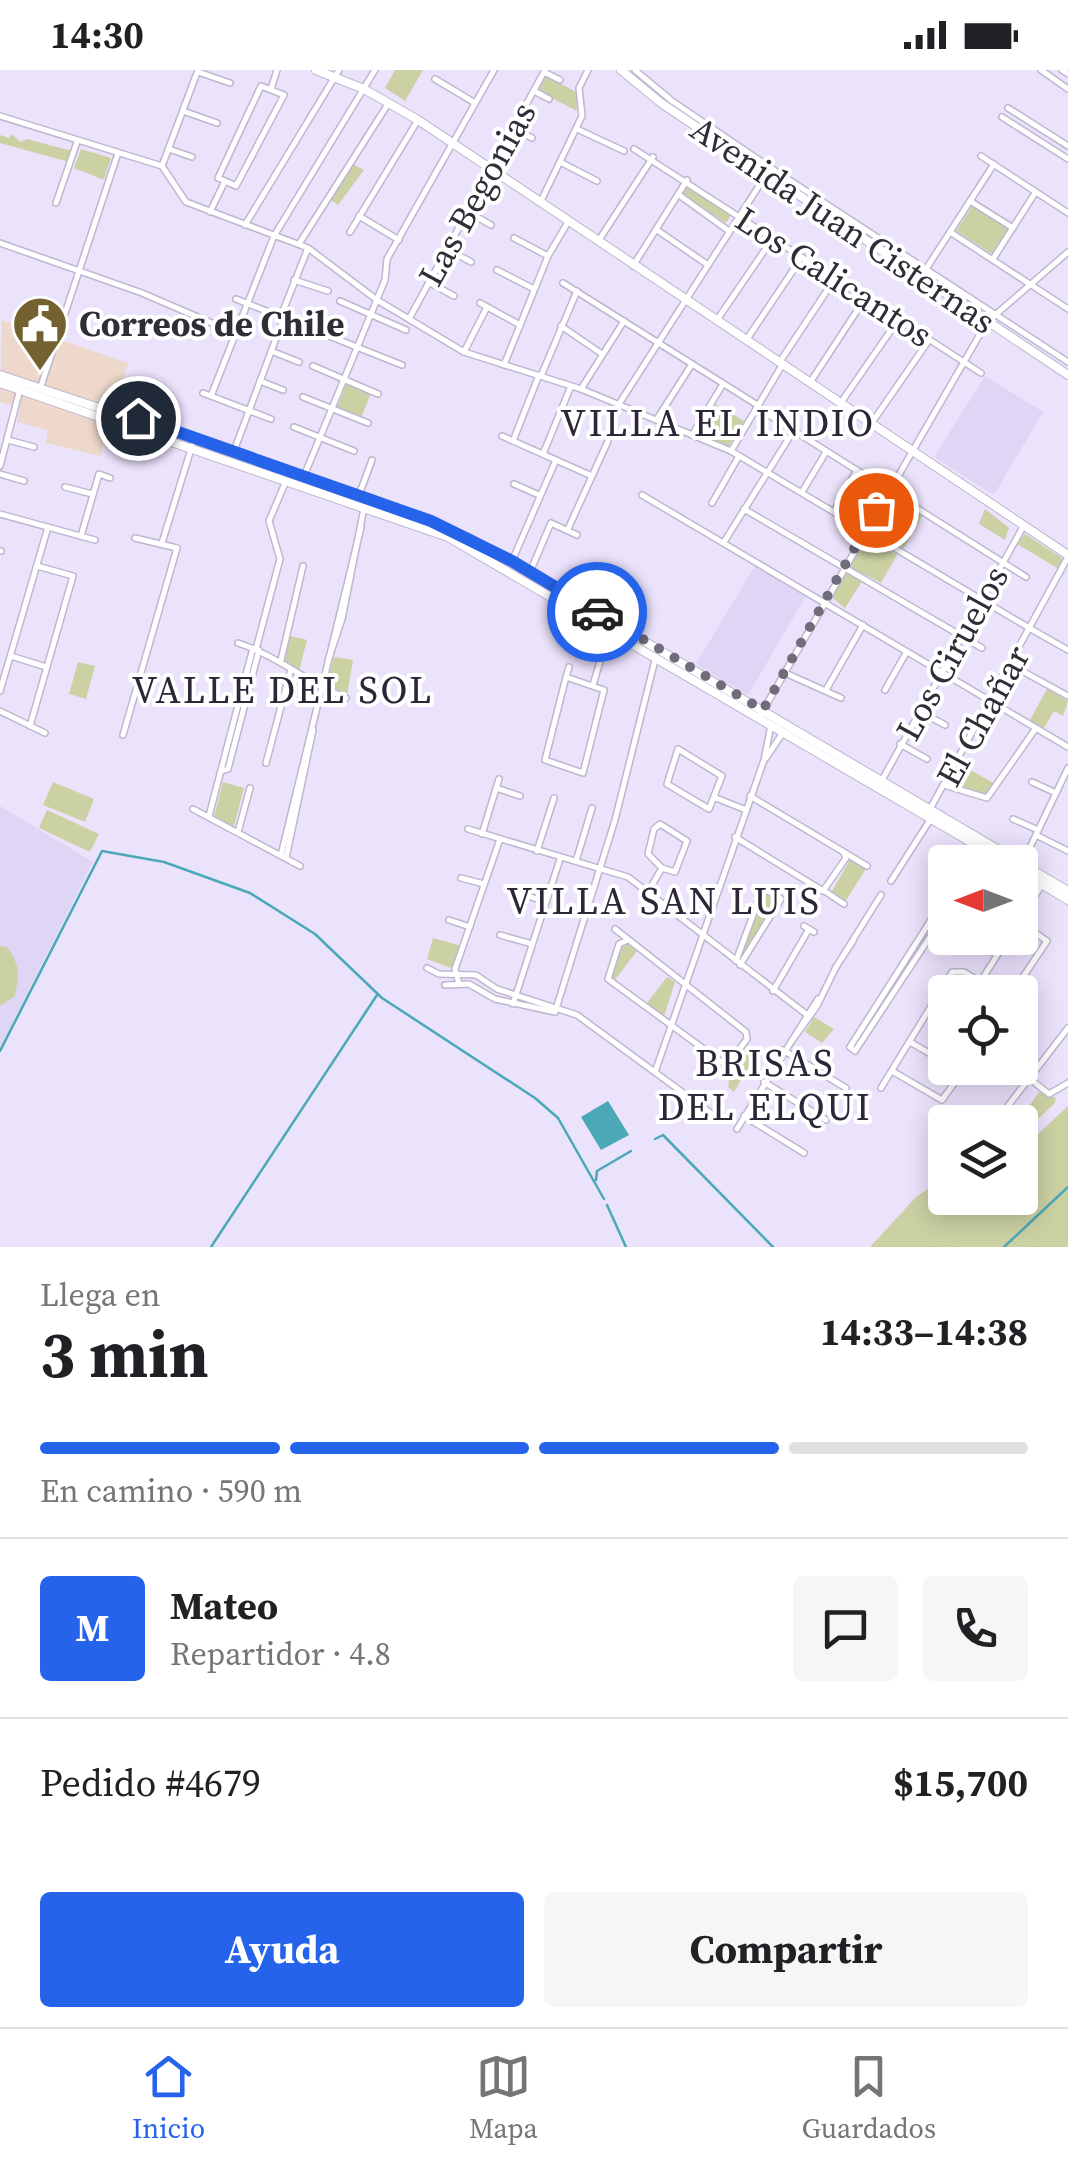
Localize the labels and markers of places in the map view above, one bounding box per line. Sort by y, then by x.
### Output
public building icon: Correos de Chile [10,294,70,373]
place label: Correos de Chile [79,300,344,348]
pin [96,376,181,461]
pin [834,468,919,553]

